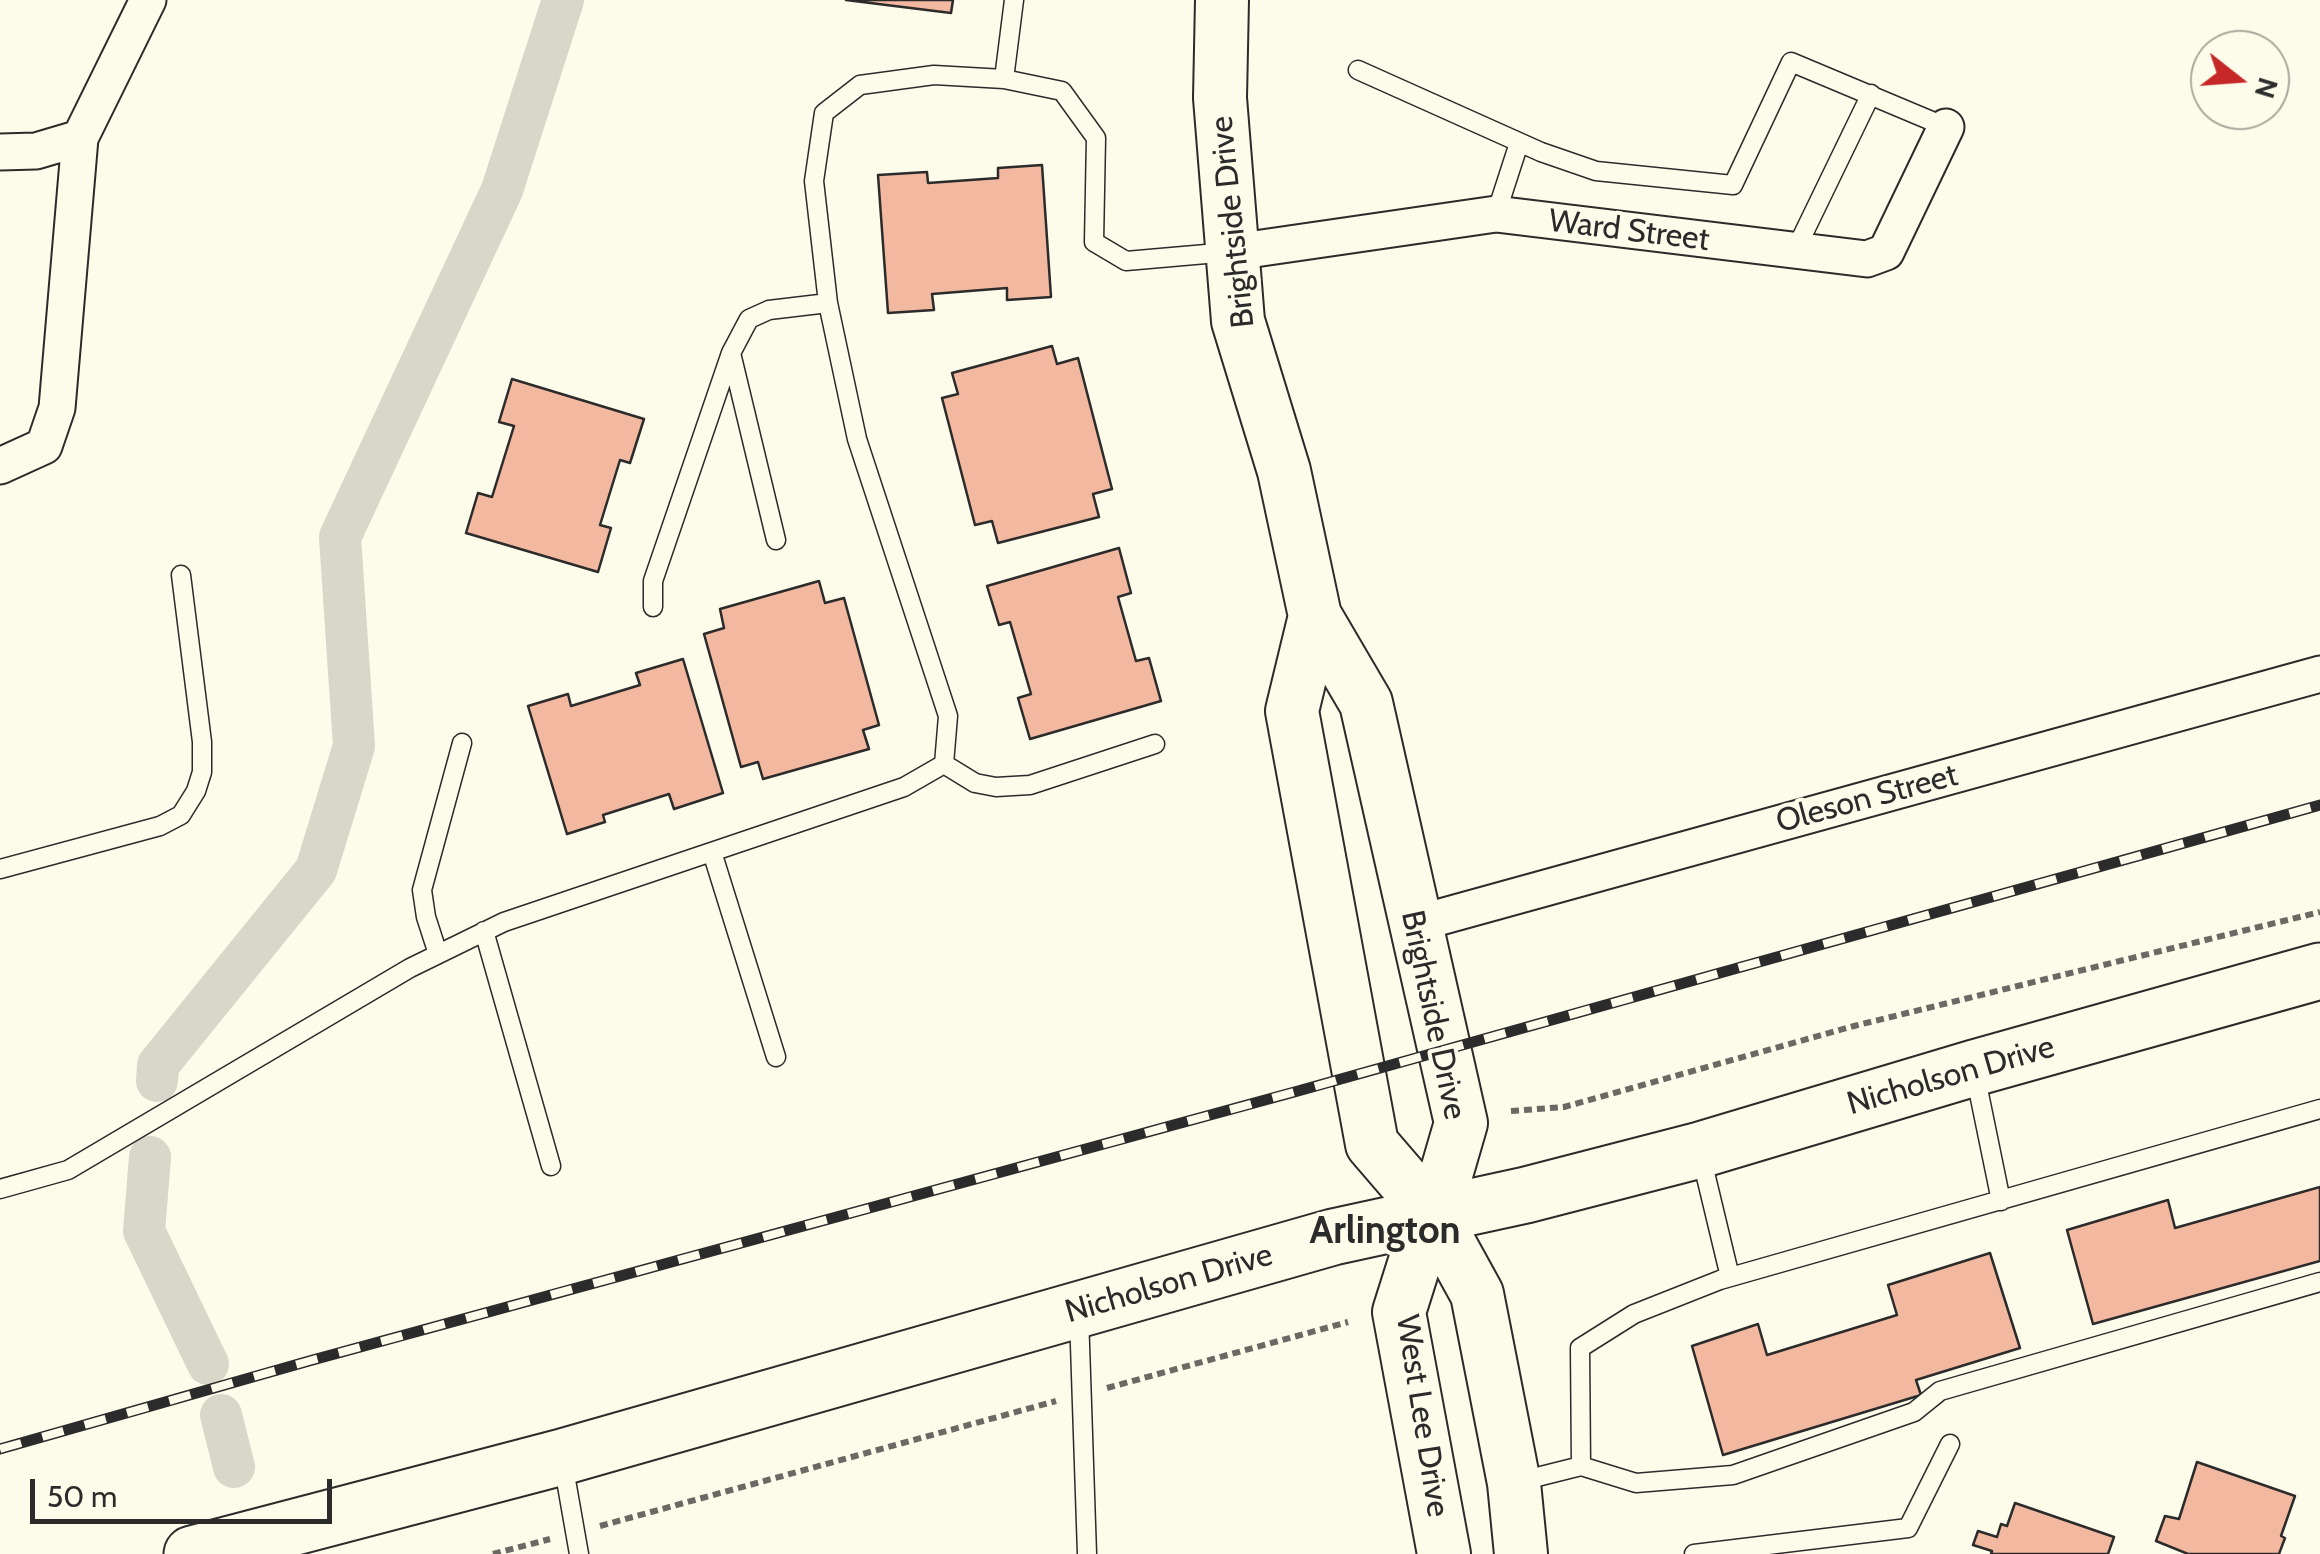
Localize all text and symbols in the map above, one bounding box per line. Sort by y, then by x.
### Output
north arrow [2190,30,2290,130]
text: N [2248,74,2286,103]
street label: Brightside Drive [1203,114,1263,330]
street label: Ward Street [1547,202,1711,260]
street label: Oleson Street [1772,756,1962,842]
street label: Brightside Drive [1392,907,1474,1123]
street label: Nicholson Drive [1843,1028,2059,1124]
district label: Arlington [1309,1209,1461,1255]
street label: Nicholson Drive [1061,1236,1277,1332]
street label: West Lee Drive [1387,1312,1457,1520]
scale bar [35,1459,338,1521]
text: 50 m [47,1478,117,1515]

